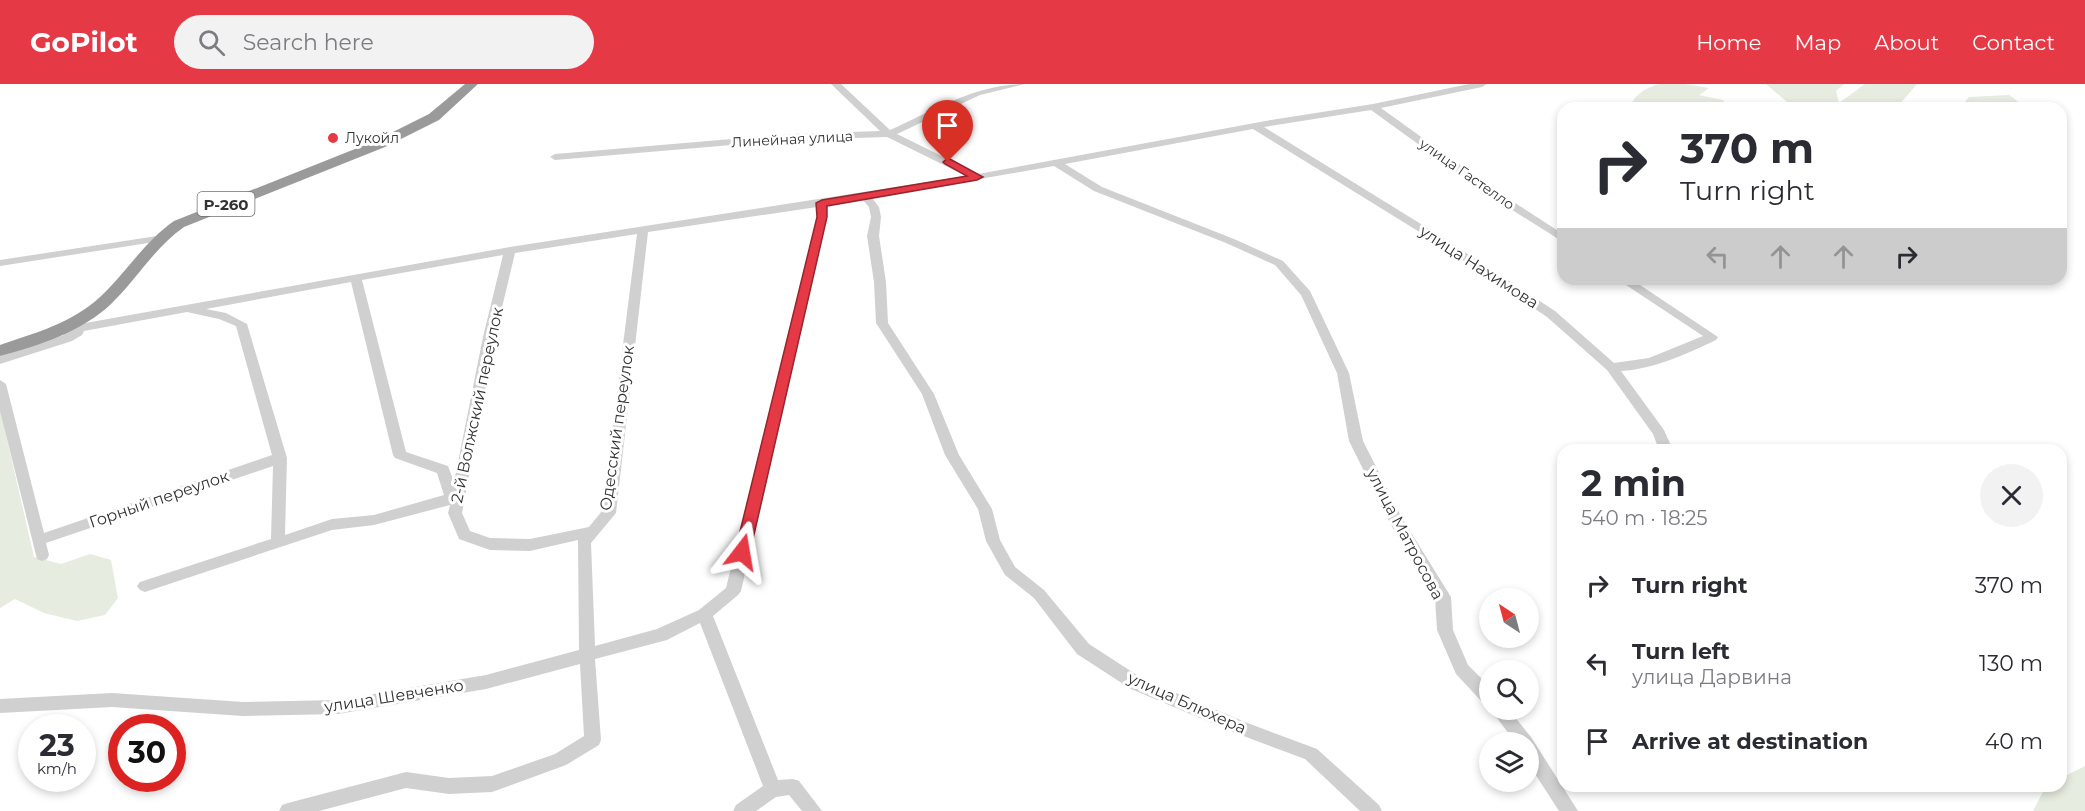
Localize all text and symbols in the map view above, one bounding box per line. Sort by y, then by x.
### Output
search box [174,15,594,69]
text: GoPilot [30,25,138,59]
icon: search [195,26,228,59]
text: Search here [243,29,374,56]
text: Home [1696,30,1761,55]
text: Map [1794,30,1841,55]
text: About [1874,30,1939,55]
text: Contact [1972,30,2055,55]
pin [922,100,973,162]
icon: arrive [931,109,964,142]
text: 370 m [1680,122,1814,174]
icon: right [1581,126,1659,204]
street label: Линейная улица [731,127,853,151]
place label: Лукойл [345,129,399,147]
marker: Лукойл [326,131,340,145]
street label: улица Гастелло [1415,134,1518,214]
text: Turn right [1680,174,1815,207]
road number: Р-260 [198,192,254,216]
street label: улица Нахимова [1415,221,1542,313]
icon: left [1701,240,1734,273]
icon: ahead [1764,240,1797,273]
icon: ahead [1827,240,1860,273]
icon: right [1890,240,1923,273]
street label: 2-й Волжский переулок [447,305,507,505]
street label: Одесский переулок [596,344,638,512]
text: 2 min [1581,461,1686,505]
street label: улица Матросова [1362,464,1448,603]
button: close [1980,464,2043,527]
street label: Горный переулок [87,466,232,532]
text: 540 m · 18:25 [1581,506,1708,530]
position arrow [710,520,774,584]
icon: right [1581,569,1614,602]
text: Turn right [1632,572,1747,599]
text: 370 m [1975,572,2043,599]
north arrow [1479,588,1539,648]
map controls [1479,588,1539,792]
text: Turn left [1632,638,1730,665]
icon: left [1581,647,1614,680]
text: 130 m [1979,650,2043,677]
button: search [1479,660,1539,720]
text: улица Дарвина [1632,665,1792,689]
street label: улица Блюхера [1124,668,1249,738]
street label: улица Шевченко [322,676,465,717]
speed limit sign: 30 [108,714,186,792]
icon: arrive [1581,725,1614,758]
text: 23 [39,727,75,764]
text: Arrive at destination [1632,728,1868,755]
text: 40 m [1985,728,2043,755]
button: layers [1479,732,1539,792]
text: km/h [37,759,77,778]

